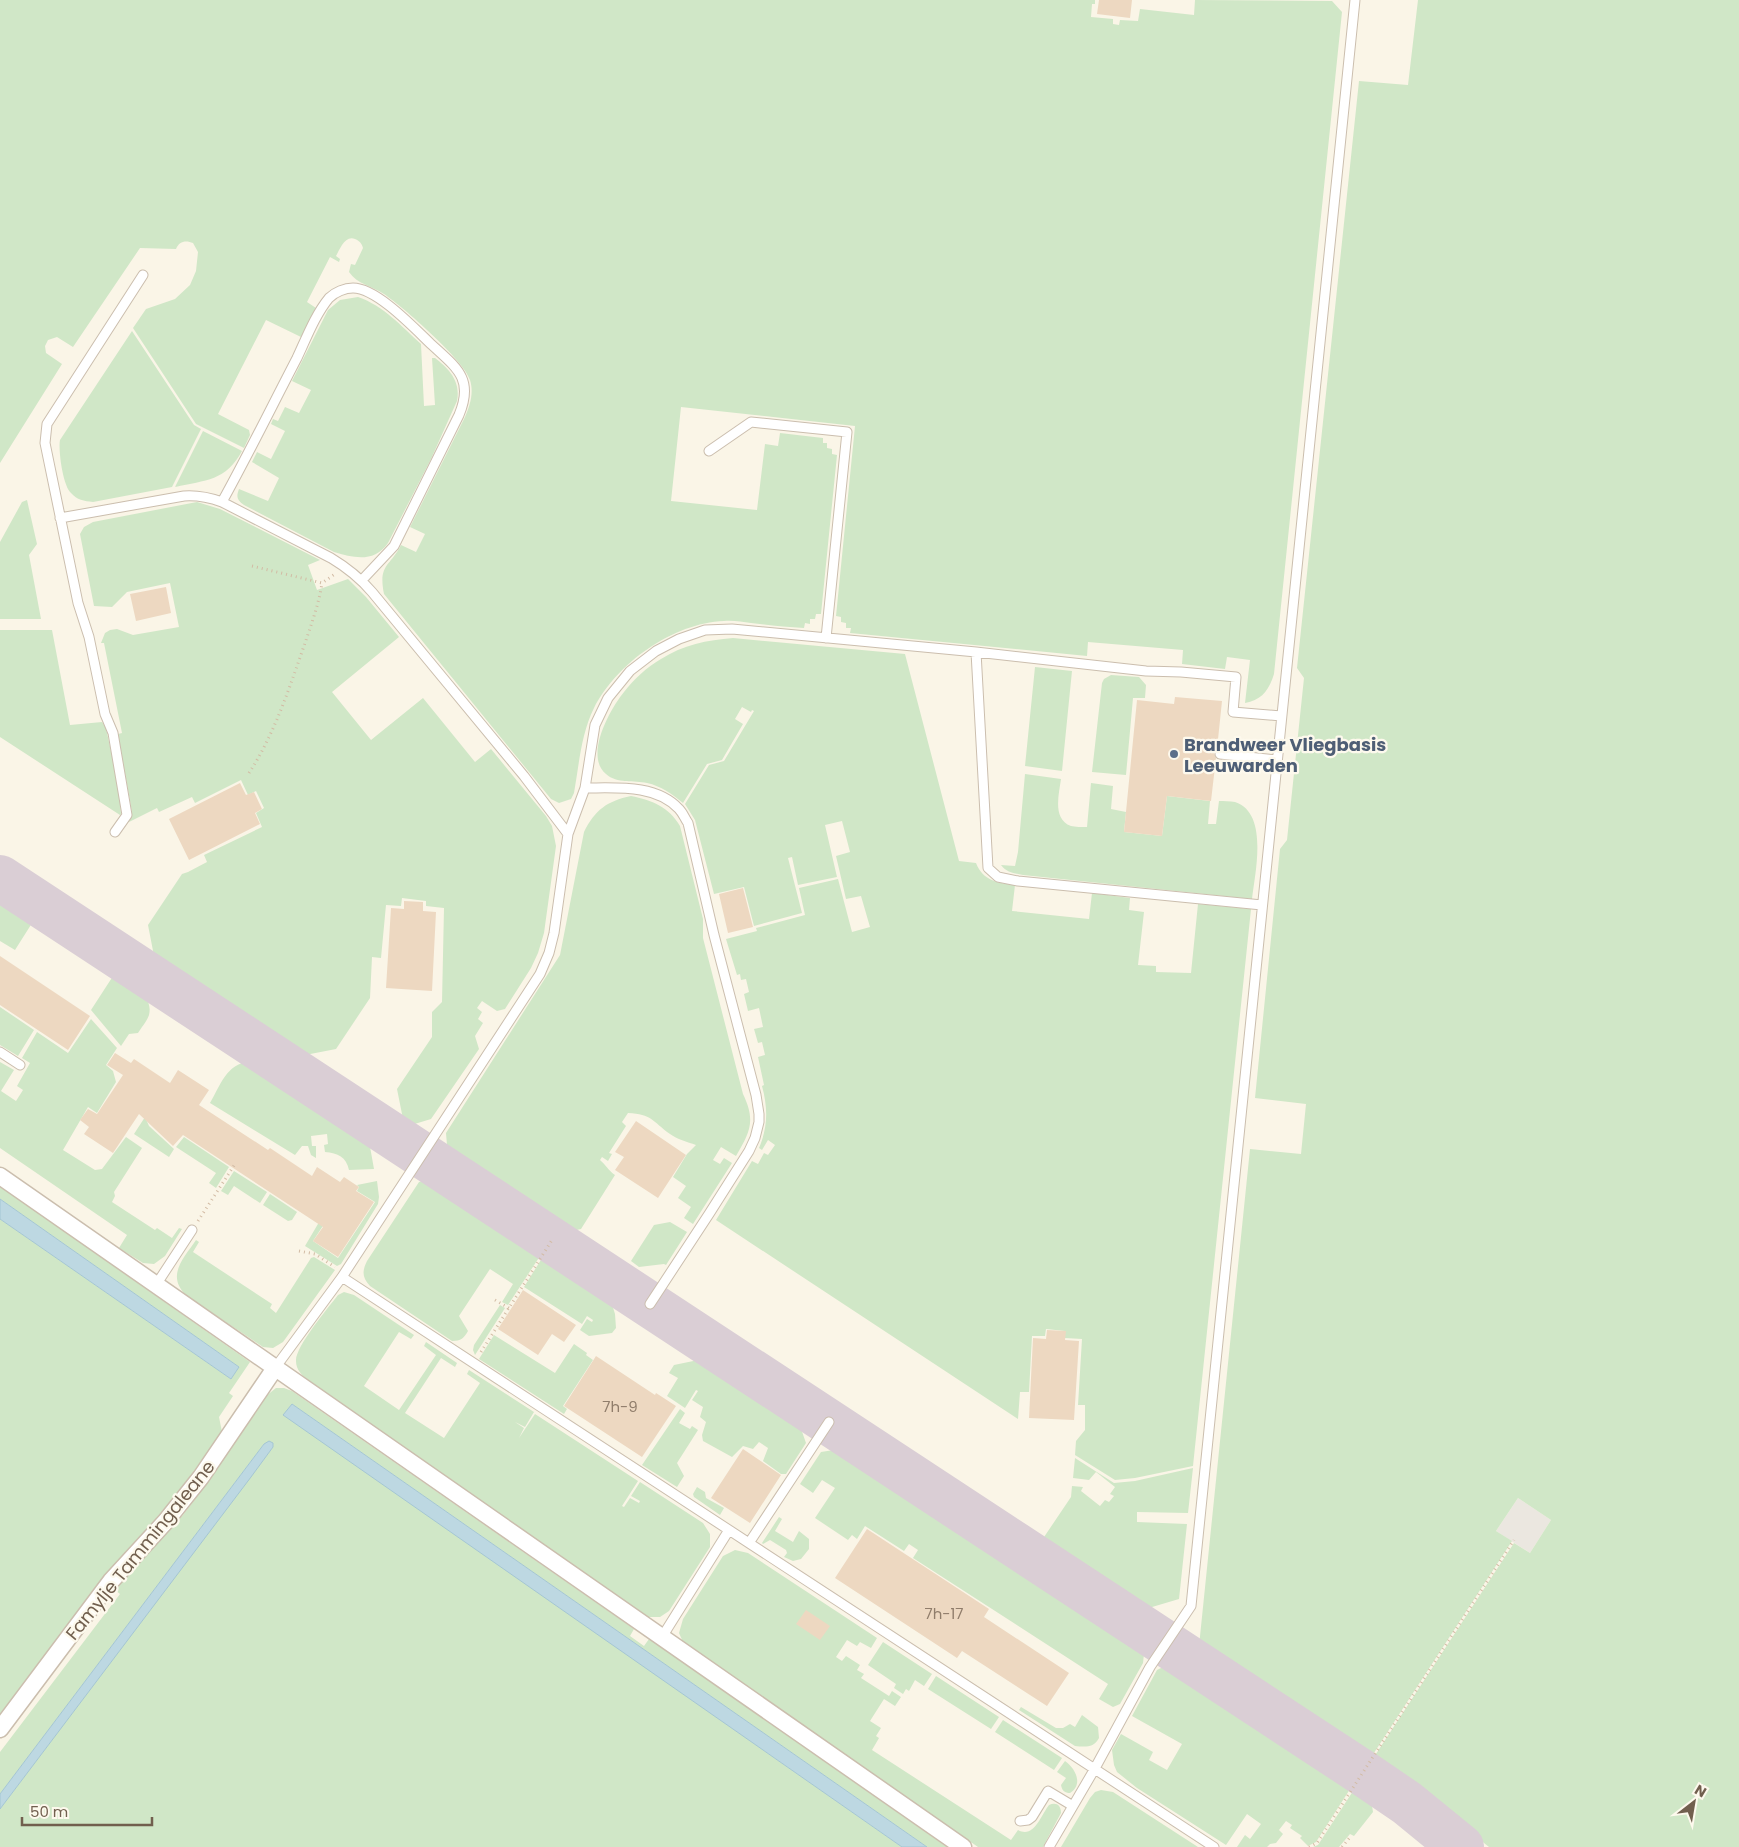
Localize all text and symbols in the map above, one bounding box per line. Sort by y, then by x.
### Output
place label: Brandweer Vliegbasis Leeuwarden [1184,732,1386,778]
marker: Brandweer Vliegbasis Leeuwarden [1168,748,1180,760]
house number: 7h-9 [602,1396,638,1417]
street label: Famylje Tammingaleane [60,1455,220,1645]
house number: 7h-17 [924,1603,964,1624]
north arrow [1669,1777,1719,1827]
text: N [1691,1780,1710,1802]
scale bar [22,1794,152,1826]
text: 50 m [30,1801,68,1822]

